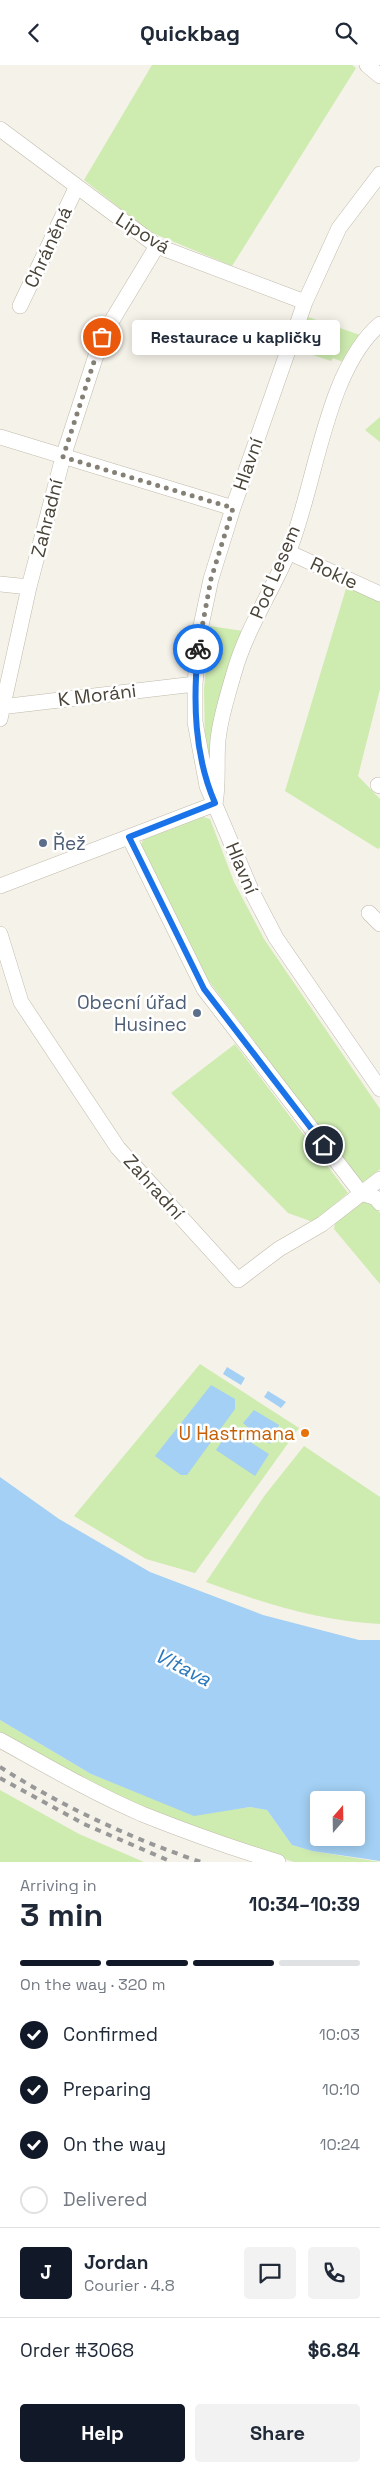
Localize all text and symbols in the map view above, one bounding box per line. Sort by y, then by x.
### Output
icon: back [20,19,48,47]
text: Quickbag [140,19,240,47]
icon: search [332,19,360,47]
street label: Chráněná [18,202,78,292]
street label: Lipová [111,207,175,259]
pin [81,316,123,358]
callout: Restaurace u kapličky [132,319,340,355]
icon: bag [88,323,116,351]
text: Restaurace u kapličky [151,327,321,348]
street label: Hlavní [227,434,269,494]
street label: Zahradní [25,476,69,560]
street label: Pod Lesem [244,521,306,623]
street label: Rokle [306,551,362,595]
courier [173,624,223,674]
icon: bike [184,635,212,663]
street label: K Moráni [56,678,138,712]
place label: Řež [53,831,86,856]
marker: Řež [37,837,49,849]
street label: Hlavní [220,838,264,898]
place label: Obecní úřad Husinec [77,990,187,1037]
marker: Obecní úřad Husinec [191,1007,203,1019]
pin [303,1124,345,1166]
icon: home [310,1131,338,1159]
street label: Zahradní [118,1149,190,1225]
place label: U Hastrmana [179,1421,295,1446]
marker: U Hastrmana [299,1427,311,1439]
water label: Vltava [151,1642,216,1692]
north arrow [310,1791,365,1846]
map controls [310,1791,365,1846]
text: Arriving in [20,1875,97,1896]
text: 10:34–10:39 [249,1892,360,1917]
text: 3 min [20,1895,103,1935]
text: On the way · 320 m [20,1974,166,1995]
icon: check [20,2021,48,2049]
text: Confirmed [63,2022,158,2047]
text: 10:03 [319,2024,360,2045]
icon: check [20,2076,48,2104]
text: Preparing [63,2077,151,2102]
text: 10:10 [322,2079,360,2100]
icon: check [20,2131,48,2159]
text: On the way [63,2132,166,2157]
text: 10:24 [320,2134,360,2155]
text: Delivered [63,2187,148,2212]
button: chat [244,2247,296,2299]
button: phone [308,2247,360,2299]
text: Jordan [84,2250,149,2275]
text: J [40,2260,52,2285]
text: Courier · 4.8 [84,2275,175,2296]
text: Order #3068 [20,2338,134,2363]
text: $6.84 [308,2338,360,2363]
button: Help [20,2404,185,2462]
button: Share [195,2404,360,2462]

